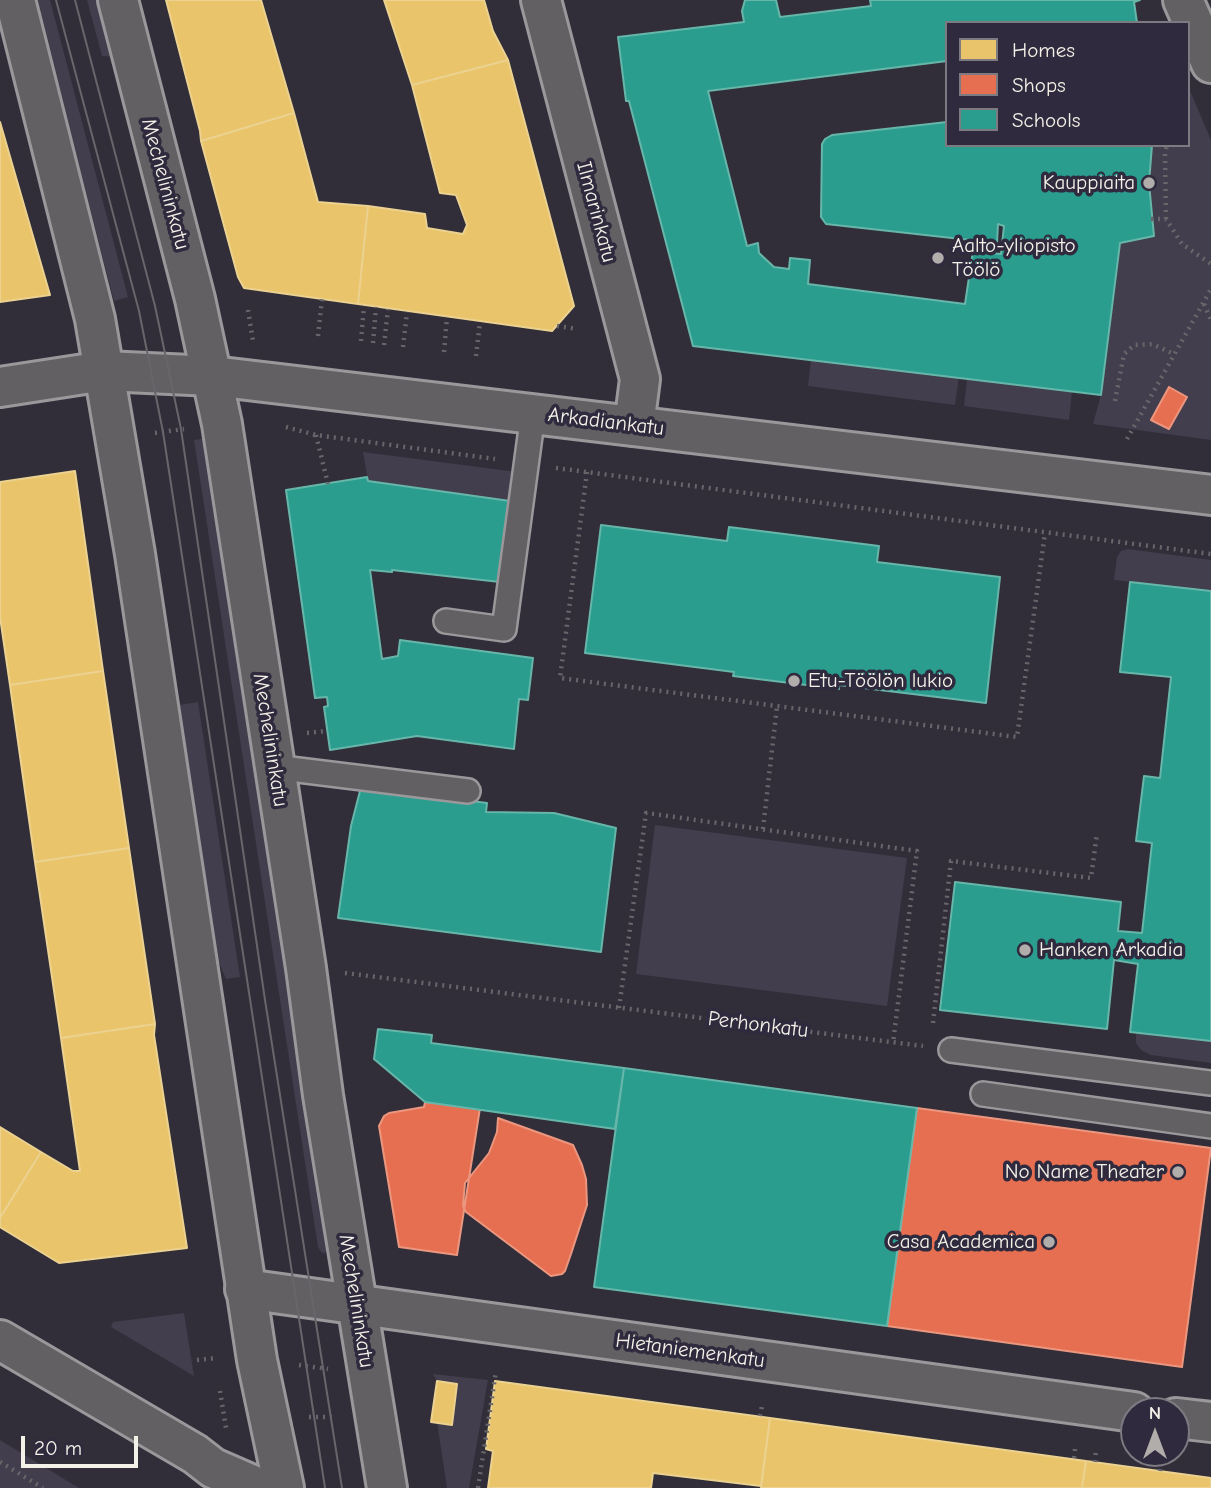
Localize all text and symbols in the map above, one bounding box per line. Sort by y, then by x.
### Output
legend [945,21,1190,147]
text: Homes [1012,38,1075,62]
text: Shops [1012,73,1066,97]
text: Schools [1012,108,1081,132]
street label: Mechelininkatu [135,116,195,252]
street label: Ilmarinkatu [570,159,622,265]
place label: Kauppiaita [1043,170,1135,196]
marker: Kauppiaita [1141,175,1157,191]
place label: Aalto-yliopisto Töölö [952,233,1076,283]
marker: Aalto-yliopisto Töölö [930,250,946,266]
street label: Arkadiankatu [547,402,665,442]
place label: Etu-Töölön lukio [808,668,953,694]
street label: Mechelininkatu [247,672,293,808]
marker: Etu-Töölön lukio [786,673,802,689]
place label: Hanken Arkadia [1039,937,1183,963]
marker: Hanken Arkadia [1017,942,1033,958]
street label: Perhonkatu [706,1006,810,1044]
place label: No Name Theater [1005,1159,1164,1185]
marker: No Name Theater [1170,1164,1186,1180]
place label: Casa Academica [887,1229,1035,1255]
street label: Mechelininkatu [333,1233,379,1369]
marker: Casa Academica [1041,1234,1057,1250]
street label: Hietaniemenkatu [614,1328,766,1374]
north arrow [1120,1397,1190,1467]
text: N [1149,1402,1161,1424]
scale bar [24,1422,142,1466]
text: 20 m [34,1436,82,1460]

